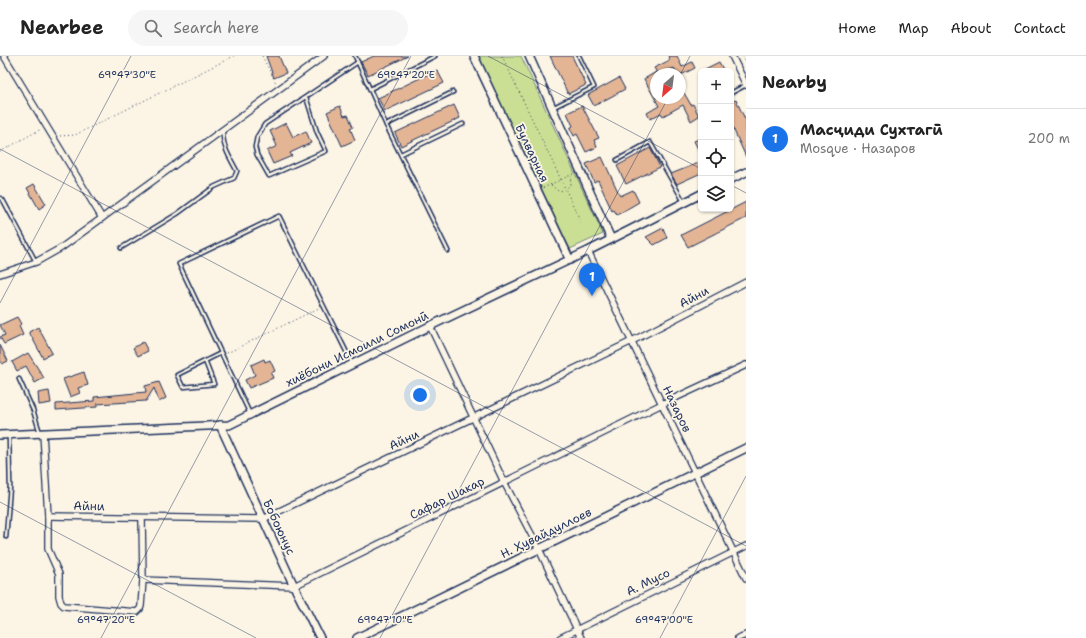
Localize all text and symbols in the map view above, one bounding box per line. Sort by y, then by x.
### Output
search box [128,10,408,46]
text: Nearbee [20,15,104,40]
icon: search [142,17,164,39]
text: Search here [174,18,259,38]
text: Home [838,19,877,37]
text: Map [899,19,929,37]
text: About [951,19,992,37]
text: Contact [1014,19,1066,37]
text: 69°47'30"E [98,68,156,81]
text: 69°47'20"E [377,68,435,81]
north arrow [650,68,686,104]
map controls [698,68,734,212]
button: + [698,68,734,104]
text: Nearby [762,71,827,93]
button: − [698,104,734,140]
text: Масҷиди Сухтагӣ [800,120,943,140]
street label: Булварная [511,121,553,185]
text: 1 [772,130,778,147]
text: 200 m [1028,130,1070,147]
button: locate [698,140,734,176]
text: Mosque · Назаров [800,140,915,157]
button: layers [698,176,734,212]
pin: 1 [579,263,605,296]
street label: Айни [676,283,712,311]
street label: хиёбони Исмоили Сомонӣ [283,307,431,391]
street label: Назаров [659,383,695,435]
your location [410,385,430,405]
street label: Айни [386,426,422,454]
street label: Сафар Шакар [407,473,487,523]
street label: Бобоюнус [259,497,299,557]
street label: Айни [73,498,105,514]
street label: Н. Ҳувайдуллоев [498,504,594,562]
street label: А. Мусо [623,565,673,599]
text: 69°47'20"E [77,613,135,626]
text: 69°47'10"E [357,613,413,626]
text: 69°47'00"E [635,613,693,626]

